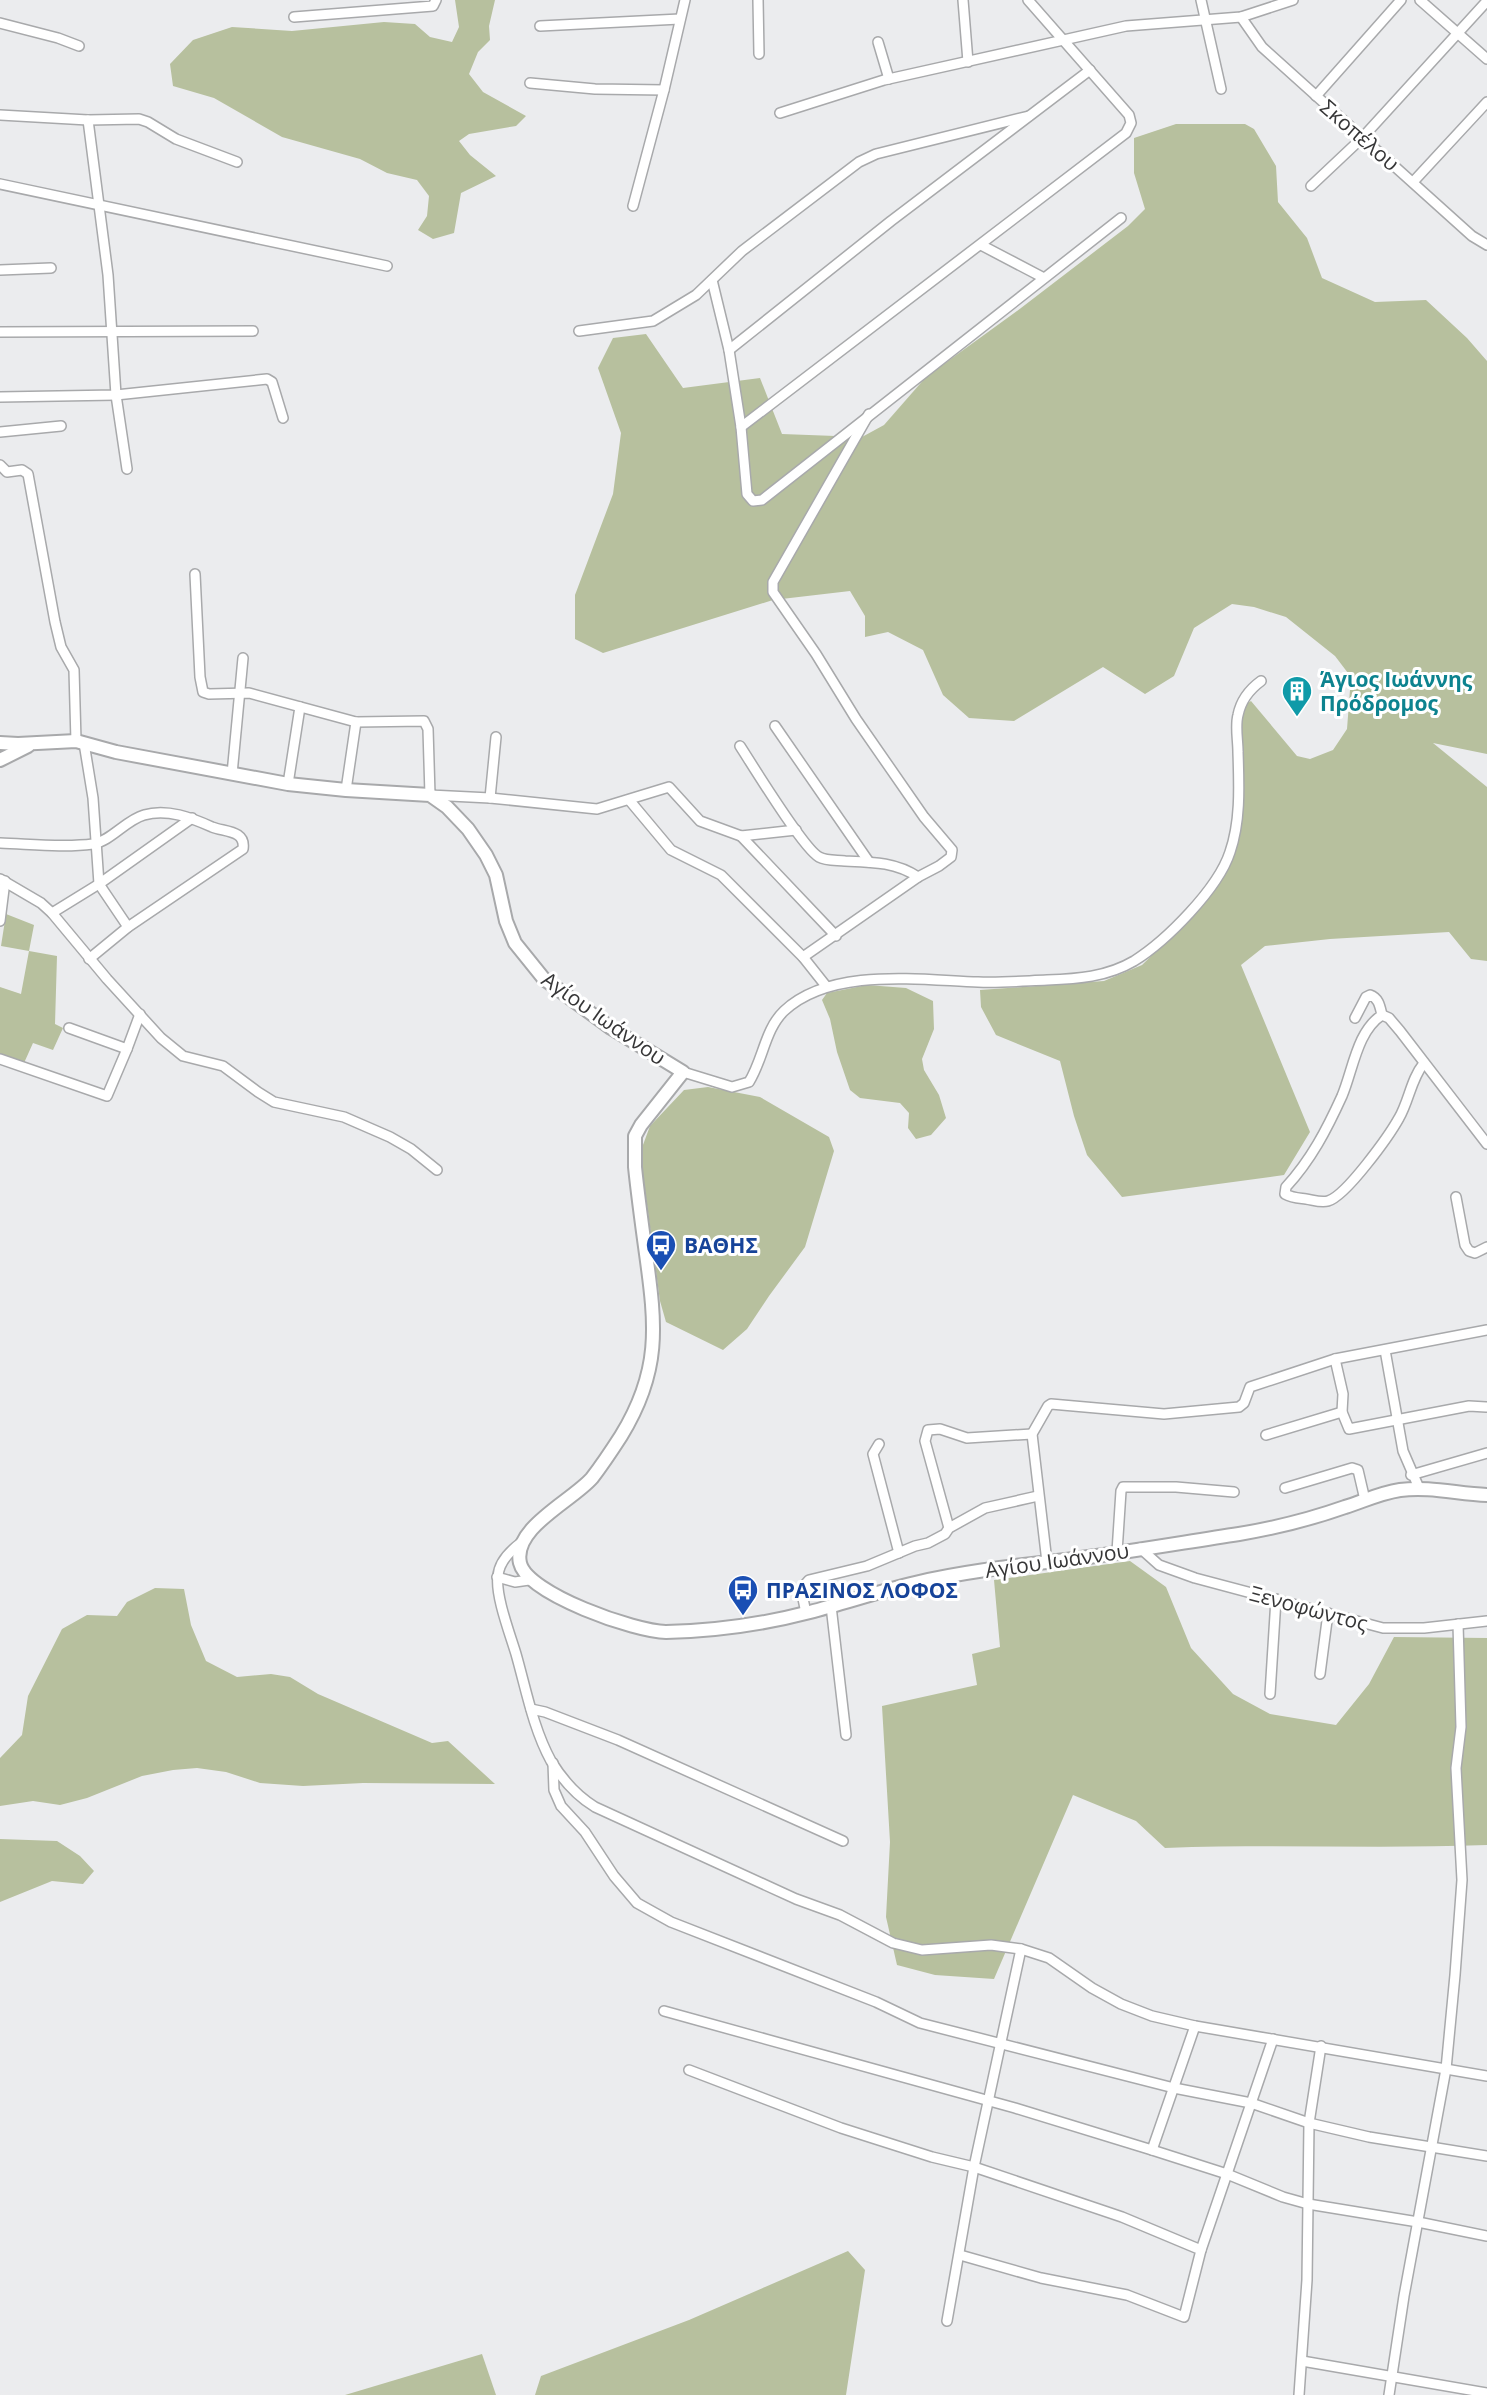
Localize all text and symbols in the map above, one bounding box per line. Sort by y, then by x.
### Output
street label: Σκοπέλου [1315,93,1405,177]
place label: Άγιος Ιωάννης Πρόδρομος [1320,665,1473,717]
building icon: Άγιος Ιωάννης Πρόδρομος [1280,674,1314,718]
street label: Αγίου Ιωάννου [537,965,671,1071]
bus stop icon: ΒΑΘΗΣ [644,1228,678,1272]
place label: ΒΑΘΗΣ [684,1231,758,1259]
street label: Αγίου Ιωάννου [983,1536,1131,1584]
bus stop icon: ΠΡΑΣΙΝΟΣ ΛΟΦΟΣ [726,1573,760,1617]
place label: ΠΡΑΣΙΝΟΣ ΛΟΦΟΣ [766,1576,958,1604]
street label: Ξενοφώντος [1247,1579,1371,1637]

